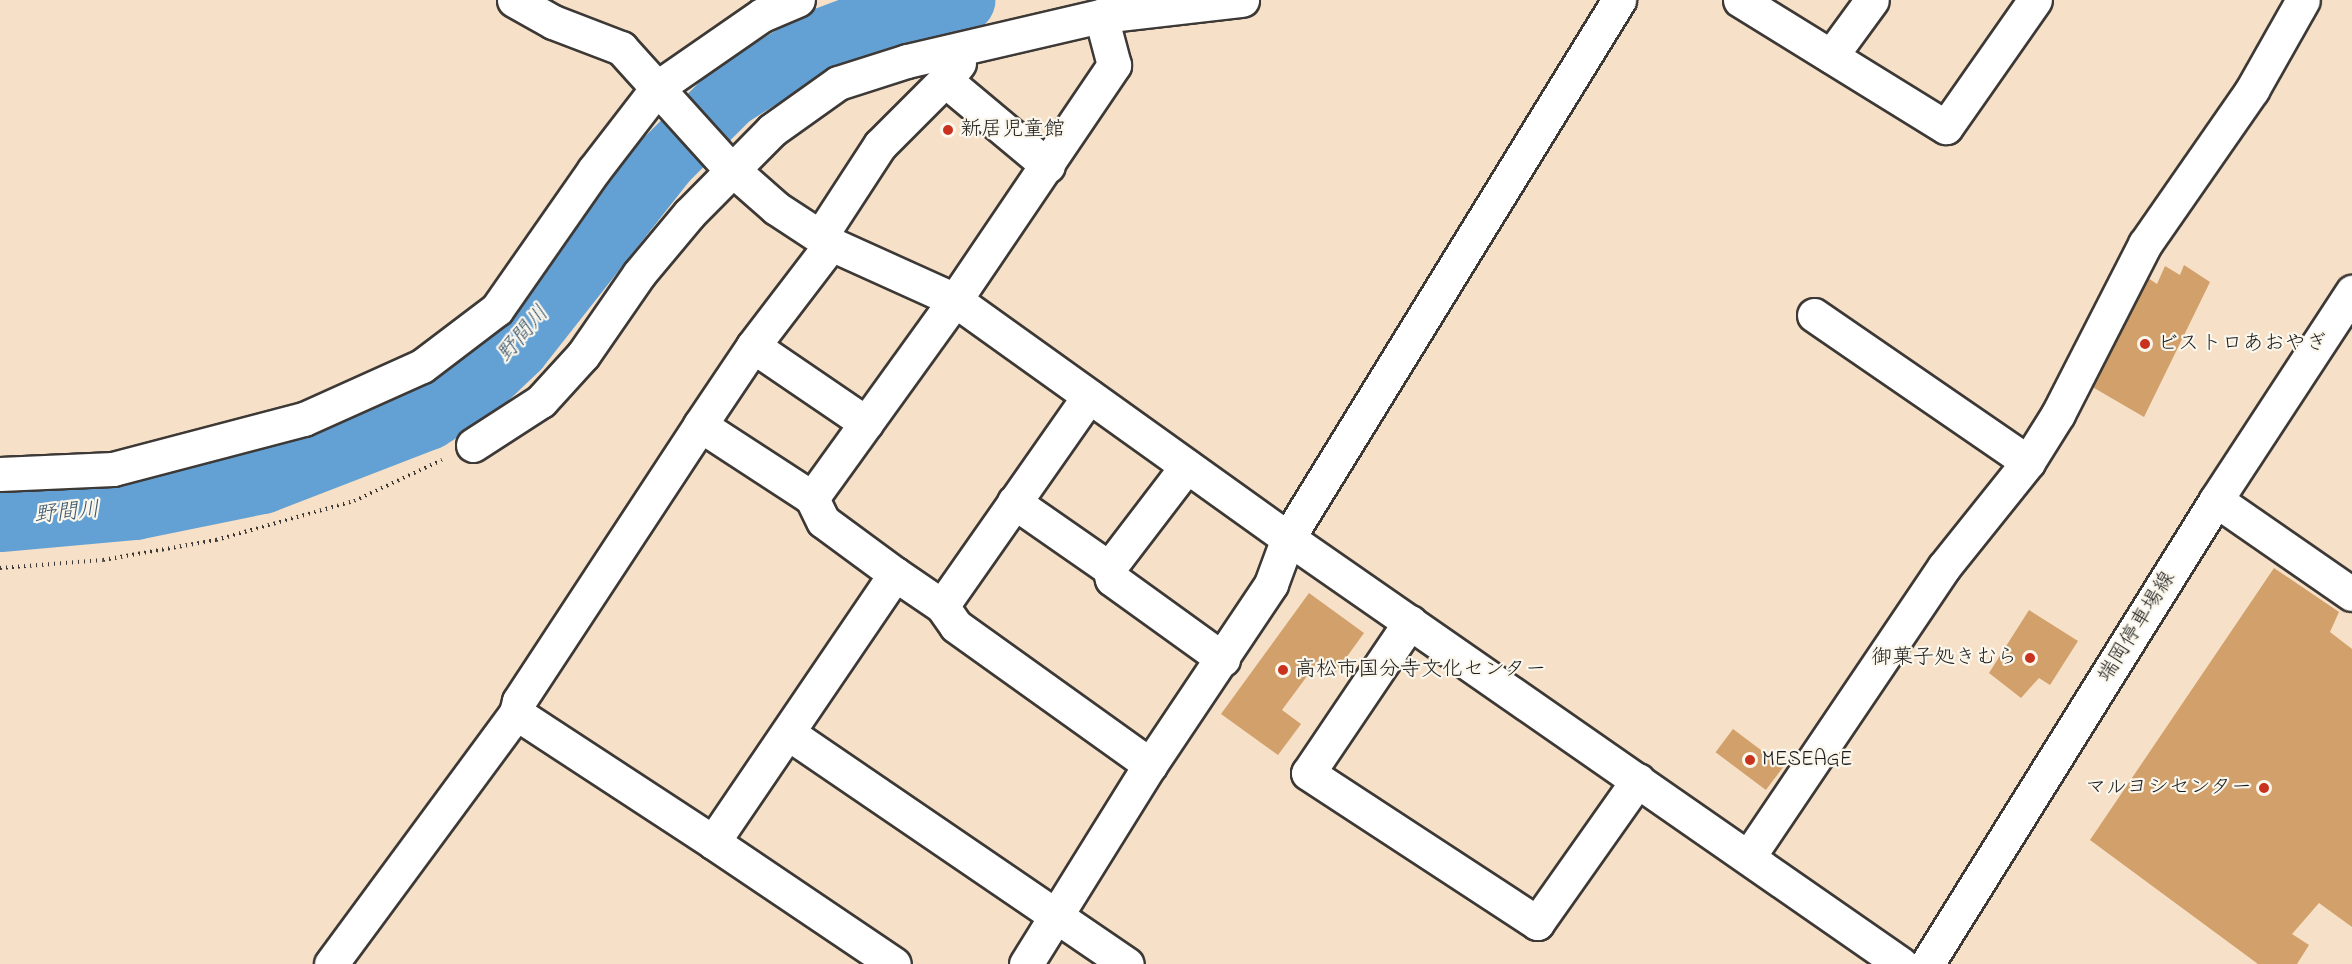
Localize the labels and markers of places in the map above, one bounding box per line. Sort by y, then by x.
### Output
place label: 新居児童館 [960,117,1065,143]
marker: 新居児童館 [941,123,955,137]
place label: ビストロあおやぎ [2157,331,2325,357]
marker: ビストロあおやぎ [2138,337,2152,351]
place label: 御菓子処きむら [1871,645,2018,671]
marker: 御菓子処きむら [2023,651,2037,665]
place label: 高松市国分寺文化センター [1295,657,1547,683]
marker: 高松市国分寺文化センター [1276,663,1290,677]
place label: MESEAGE [1762,747,1853,773]
marker: MESEAGE [1743,753,1757,767]
place label: マルヨシセンター [2084,775,2252,801]
marker: マルヨシセンター [2257,781,2271,795]

